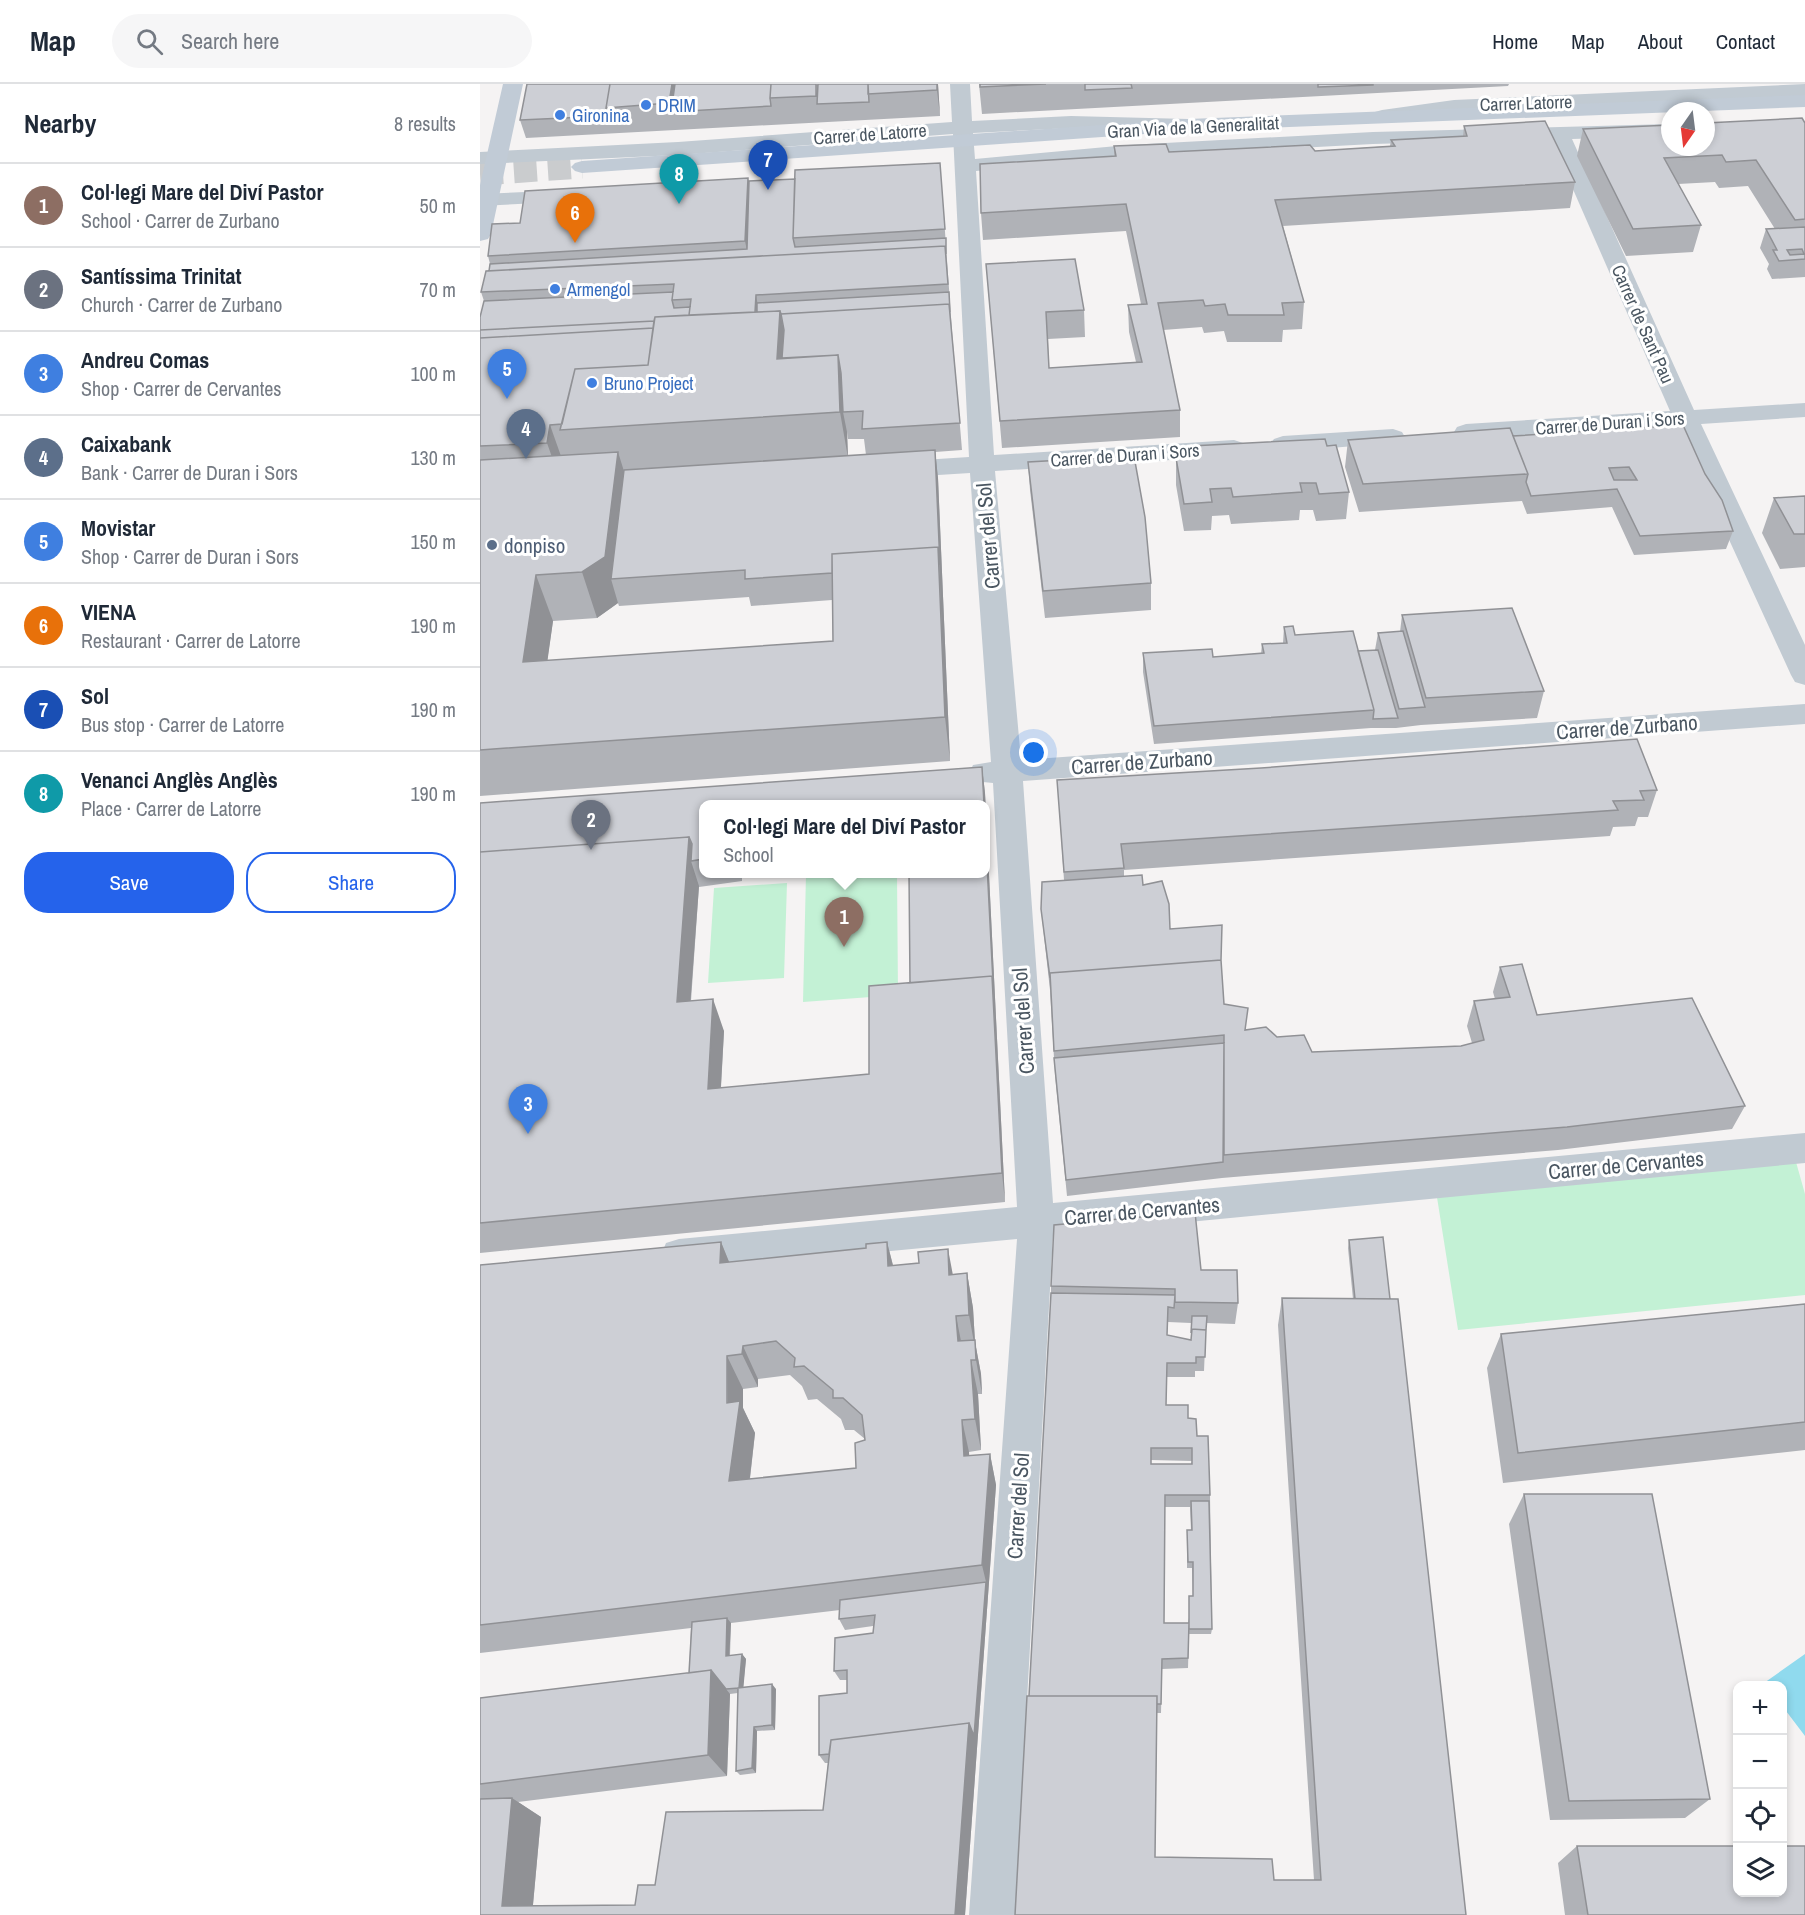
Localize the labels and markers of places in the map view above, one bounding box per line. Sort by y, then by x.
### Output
place label: DRIM [658,93,696,118]
marker: DRIM [639,98,653,112]
place label: Gironina [572,103,629,128]
marker: Gironina [553,108,567,122]
pin: 7 [748,141,788,190]
pin: 8 [660,154,698,204]
pin: 6 [556,194,595,243]
place label: Armengol [566,277,630,302]
marker: Armengol [548,282,562,296]
pin: 5 [488,350,526,399]
place label: Bruno Project [604,371,693,396]
marker: Bruno Project [585,376,599,390]
pin: 4 [506,410,546,459]
place label: donpiso [504,531,565,560]
marker: donpiso [485,538,499,552]
pin: 2 [572,800,610,850]
pin: 1 [824,898,864,947]
pin: 3 [508,1084,548,1134]

